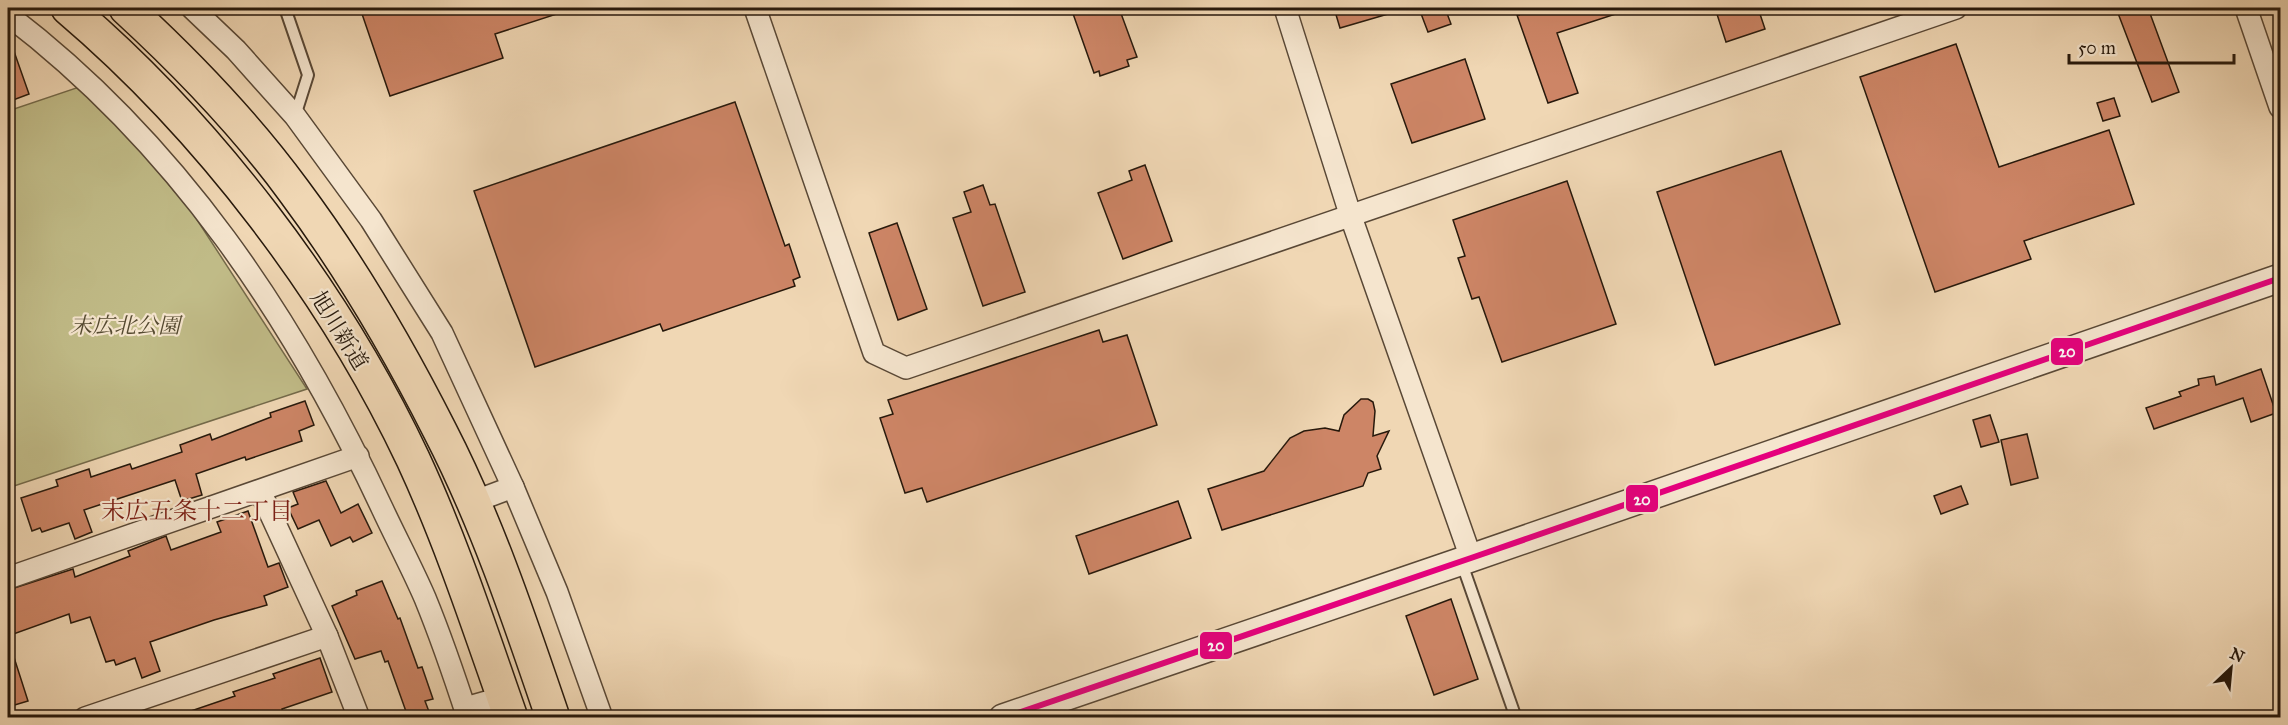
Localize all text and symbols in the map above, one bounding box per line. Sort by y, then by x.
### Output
scale bar [2069,27,2234,65]
text: 50 m [2078,37,2116,59]
street label: 旭川新道 [305,286,374,375]
park label: 末広北公園 [70,312,183,339]
line badge: 20 [2050,337,2084,366]
text: 20 [2058,342,2076,361]
line badge: 20 [1625,484,1659,513]
text: 20 [1633,490,1651,509]
district label: 末広五条十二丁目 [101,496,293,526]
line badge: 20 [1199,631,1233,660]
text: 20 [1207,636,1225,655]
north arrow [2201,638,2261,698]
text: N [2227,643,2248,667]

